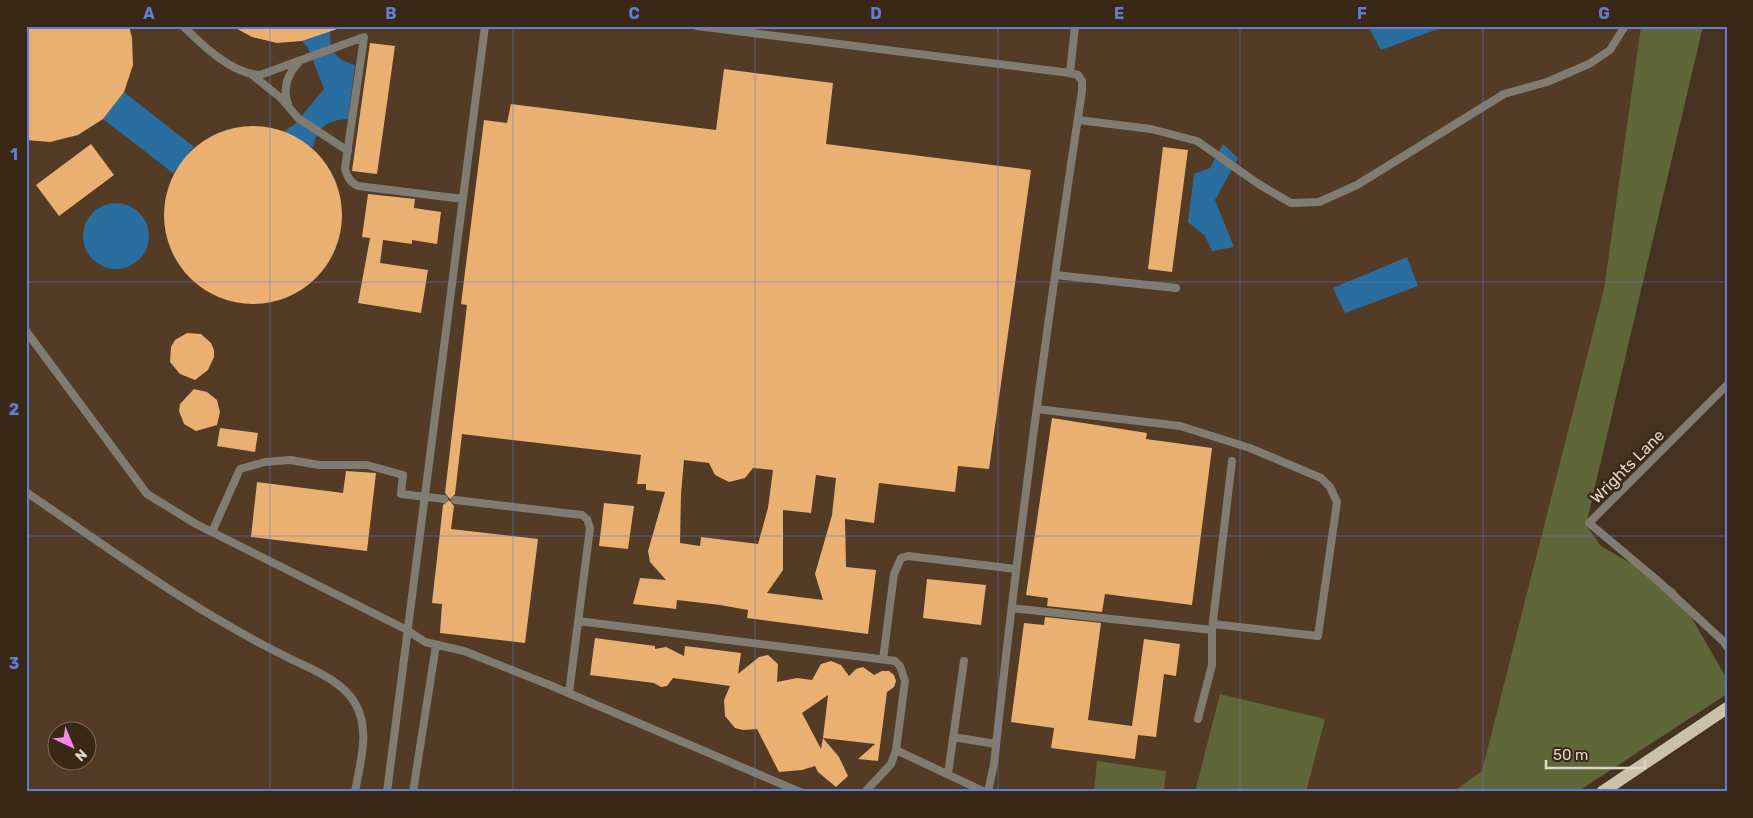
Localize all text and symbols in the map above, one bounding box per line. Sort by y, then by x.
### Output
text: A [143,4,155,23]
text: B [385,4,397,23]
text: C [628,4,640,23]
text: D [870,4,882,23]
text: E [1114,4,1124,23]
text: F [1357,4,1367,23]
text: G [1598,4,1610,23]
text: 1 [10,145,18,164]
text: 2 [9,400,19,419]
street label: Wrights Lane [1586,425,1668,507]
text: 3 [9,654,19,673]
north arrow [48,720,98,770]
scale bar [1546,738,1644,770]
text: N [71,745,90,765]
text: 50 m [1553,746,1588,764]

